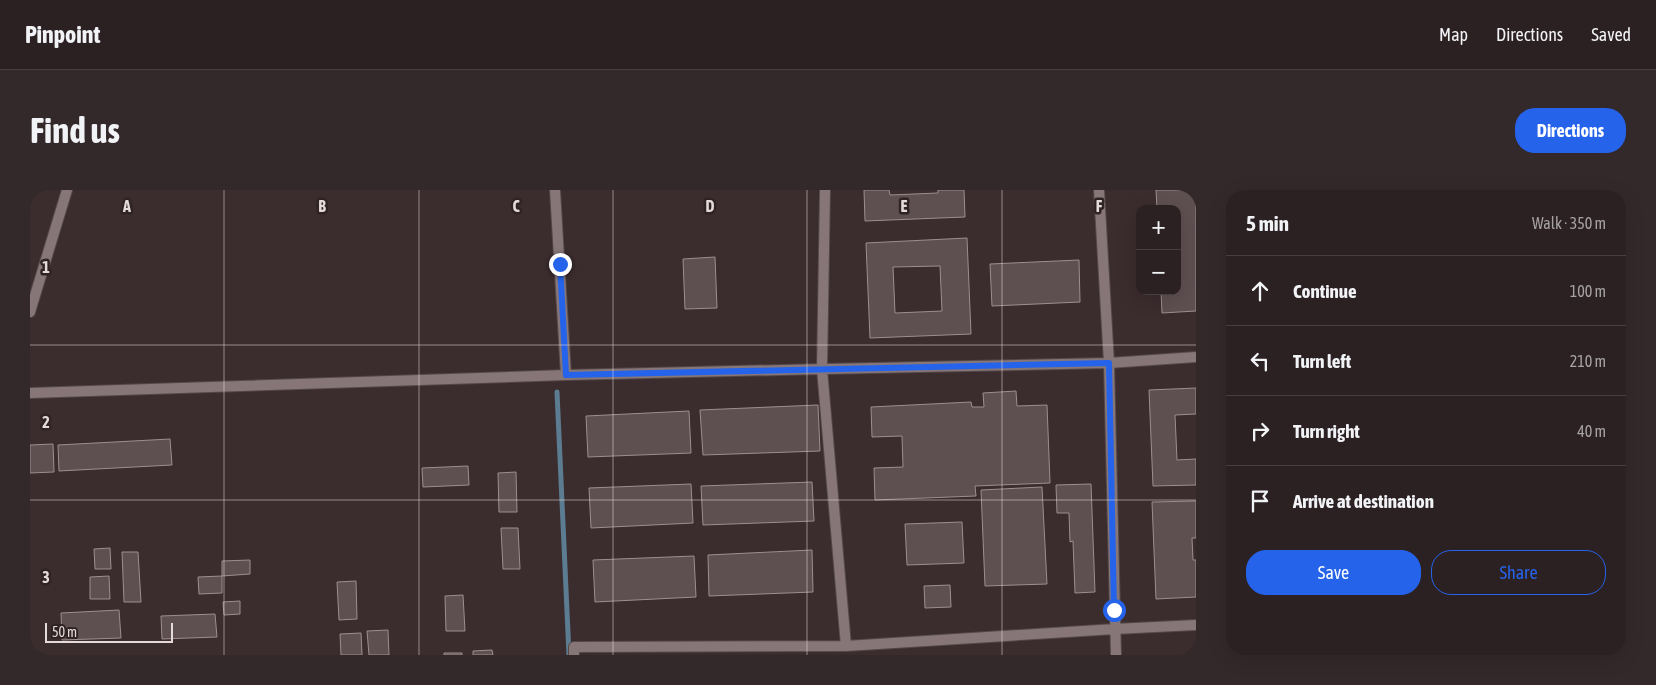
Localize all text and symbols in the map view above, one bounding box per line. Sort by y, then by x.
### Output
text: Pinpoint [25,21,100,48]
text: Map [1439,24,1468,45]
text: Directions [1496,24,1563,45]
text: Saved [1591,24,1631,45]
button: Directions [1515,108,1626,153]
text: Find us [30,110,120,150]
text: A [122,197,131,215]
text: B [318,197,326,215]
text: C [512,197,520,215]
text: D [706,197,715,215]
text: E [901,197,908,215]
text: F [1096,197,1103,215]
map controls [1136,205,1181,295]
button: + [1136,205,1181,250]
text: 5 min [1246,211,1289,235]
text: Walk · 350 m [1532,214,1606,232]
button: − [1136,250,1181,295]
route end [549,253,572,276]
text: 1 [42,258,50,276]
icon: ahead [1246,277,1274,305]
text: Continue [1293,280,1357,302]
text: 100 m [1570,282,1606,300]
icon: left [1246,347,1274,375]
text: Turn left [1293,350,1351,372]
text: 210 m [1570,352,1606,370]
text: 2 [42,413,50,431]
icon: right [1246,417,1274,445]
text: Turn right [1293,420,1360,442]
text: 40 m [1577,422,1606,440]
icon: arrive [1246,487,1274,515]
text: Arrive at destination [1293,490,1434,512]
button: Save [1246,550,1421,595]
button: Share [1431,550,1606,595]
text: 3 [42,568,50,586]
route start [1103,599,1126,622]
scale bar [45,620,172,643]
text: 50 m [52,624,77,640]

